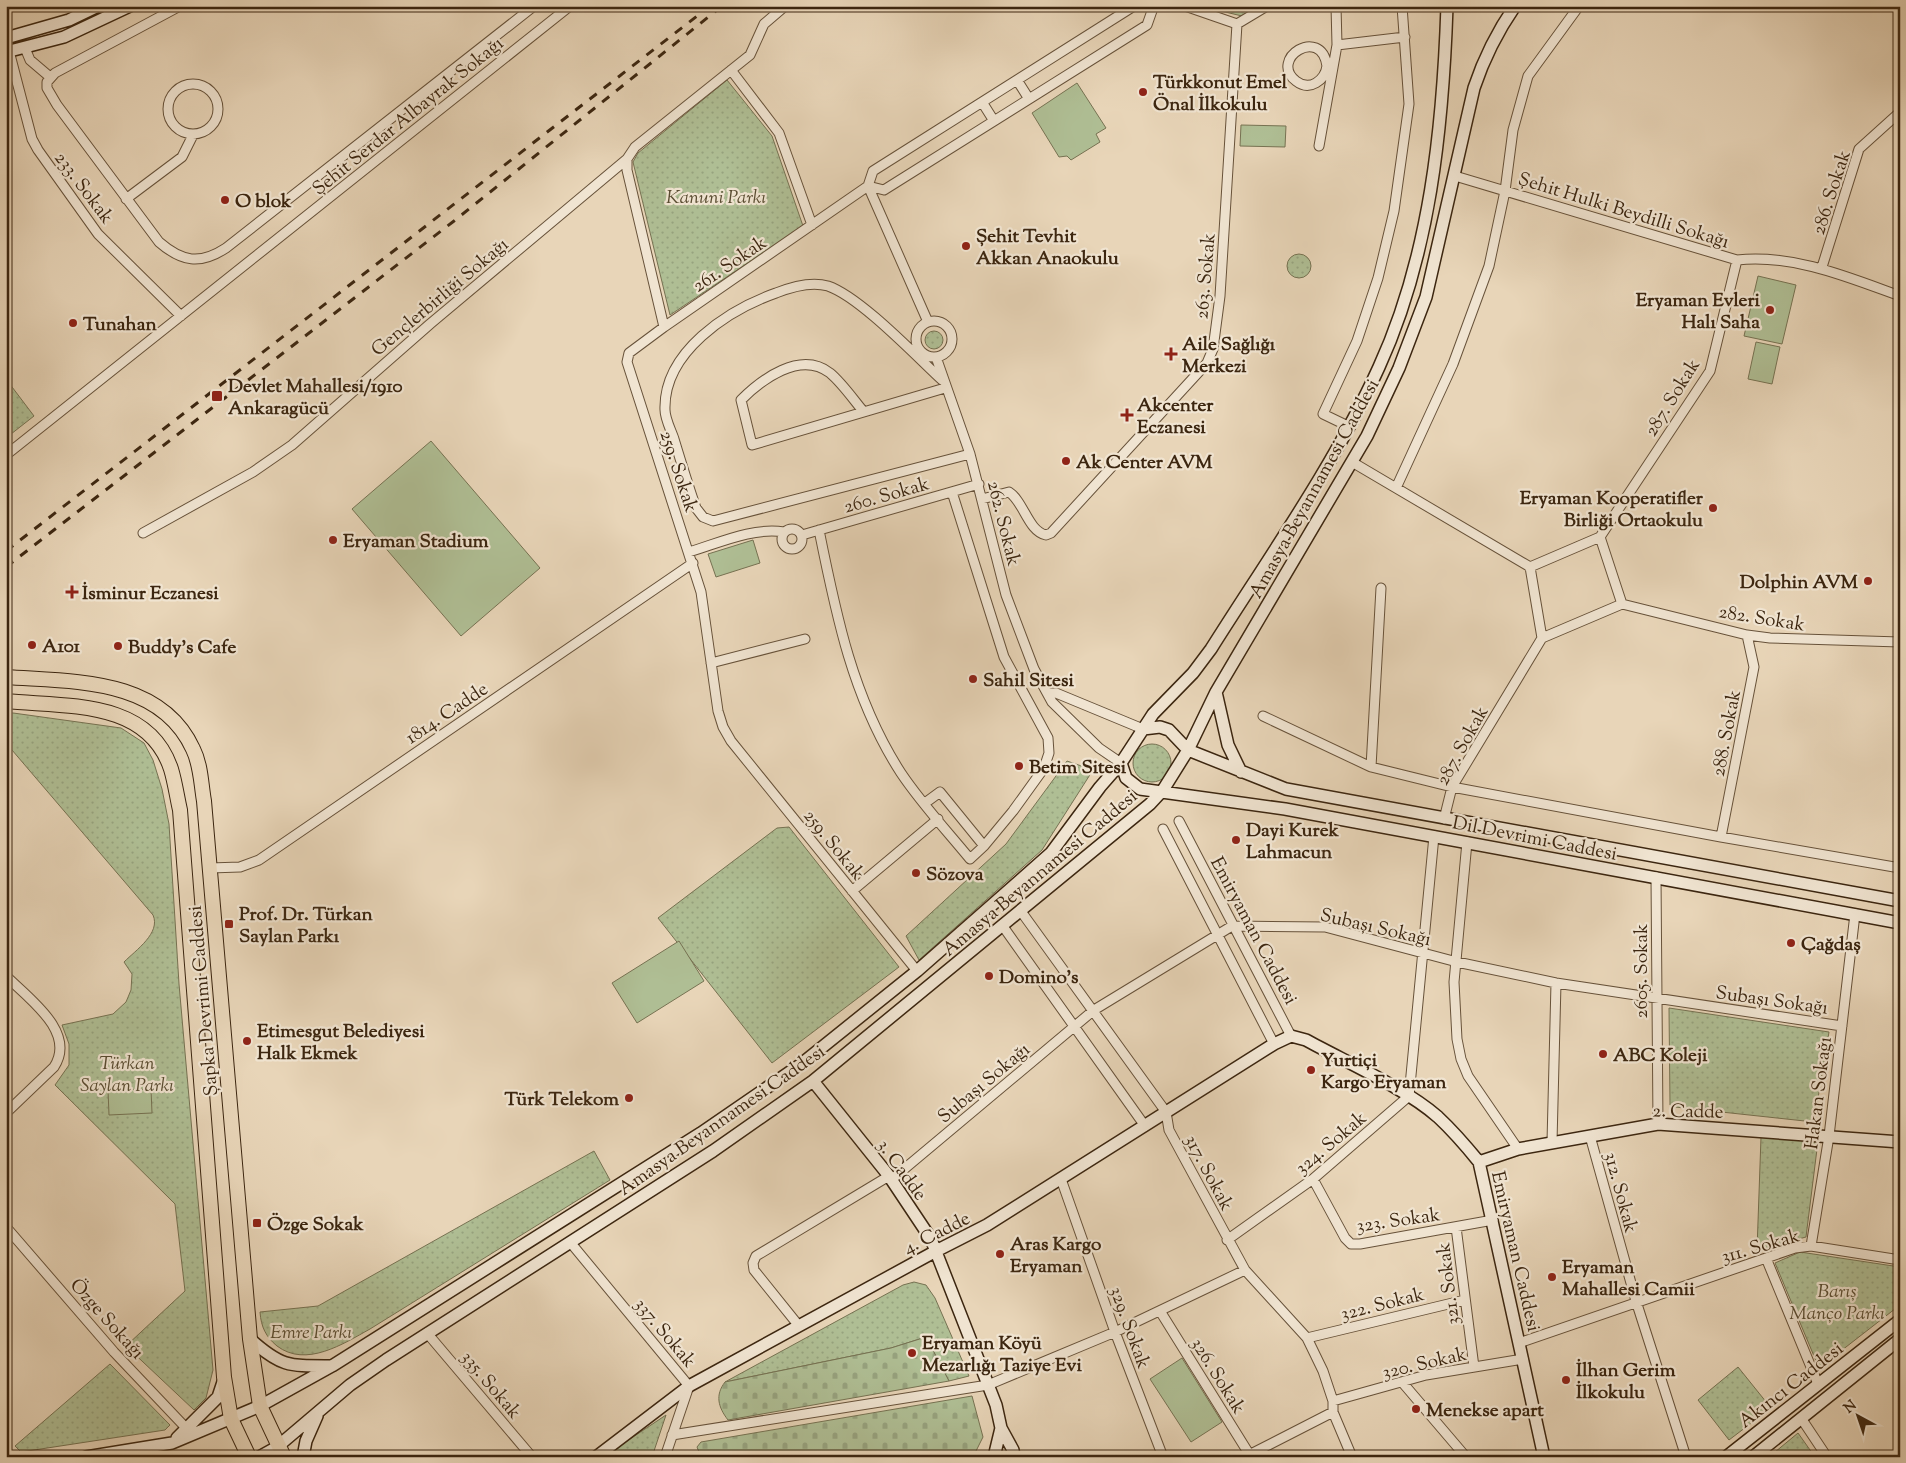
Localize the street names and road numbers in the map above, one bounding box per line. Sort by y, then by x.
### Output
street label: Şehit Serdar Albayrak Sokağı [307,31,510,203]
street label: 286. Sokak [1806,146,1859,239]
street label: 233. Sokak [47,147,120,231]
street label: Şehit Hulki Beydilli Sokağı [1514,166,1732,256]
street label: 261. Sokak [688,230,774,300]
street label: Gençlerbirliği Sokağı [366,232,515,364]
street label: 263. Sokak [1189,232,1224,320]
street label: 287. Sokak [1639,354,1708,442]
street label: Amasya Beyannamesi Caddesi [1243,375,1387,604]
street label: 259. Sokak [652,427,704,517]
street label: 260. Sokak [841,471,933,521]
street label: 262. Sokak [979,478,1026,570]
street label: 282. Sokak [1717,599,1807,640]
street label: 1814. Cadde [401,676,494,752]
street label: 288. Sokak [1706,687,1749,779]
street label: 287. Sokak [1430,701,1496,791]
street label: Amasya Beyannamesi Caddesi [937,784,1144,964]
street label: 259. Sokak [796,804,871,887]
street label: Dil Devrimi Caddesi [1450,810,1619,869]
street label: Emiryaman Caddesi [1202,852,1303,1010]
street label: Subaşı Sokağı [1317,903,1434,954]
street label: Şapka Devrimi Caddesi [183,904,226,1097]
street label: 2605. Sokak [1629,923,1656,1018]
street label: Subaşı Sokağı [1714,980,1830,1023]
street label: Hakan Sokağı [1799,1035,1840,1151]
street label: Subaşı Sokağı [933,1037,1037,1131]
street label: Amasya Beyannamesi Caddesi [613,1039,831,1203]
street label: 2. Cadde [1652,1098,1724,1127]
street label: 324. Sokak [1290,1105,1374,1182]
street label: 317. Sokak [1176,1130,1239,1217]
street label: 3. Cadde [869,1134,933,1207]
street label: 312. Sokak [1596,1149,1644,1237]
street label: Emiryaman Caddesi [1483,1169,1546,1334]
street label: 323. Sokak [1355,1202,1443,1241]
street label: 4. Cadde [899,1206,975,1263]
street label: 311. Sokak [1718,1223,1804,1271]
street label: 321. Sokak [1431,1240,1468,1327]
street label: Özge Sokağı [62,1273,150,1366]
street label: 322. Sokak [1338,1282,1428,1329]
street label: 329. Sokak [1101,1283,1156,1373]
street label: 337. Sokak [627,1293,702,1375]
street label: 326. Sokak [1183,1333,1251,1420]
street label: Akıncı Caddesi [1733,1336,1850,1436]
street label: 320. Sokak [1380,1341,1470,1387]
street label: 335. Sokak [453,1346,527,1426]

